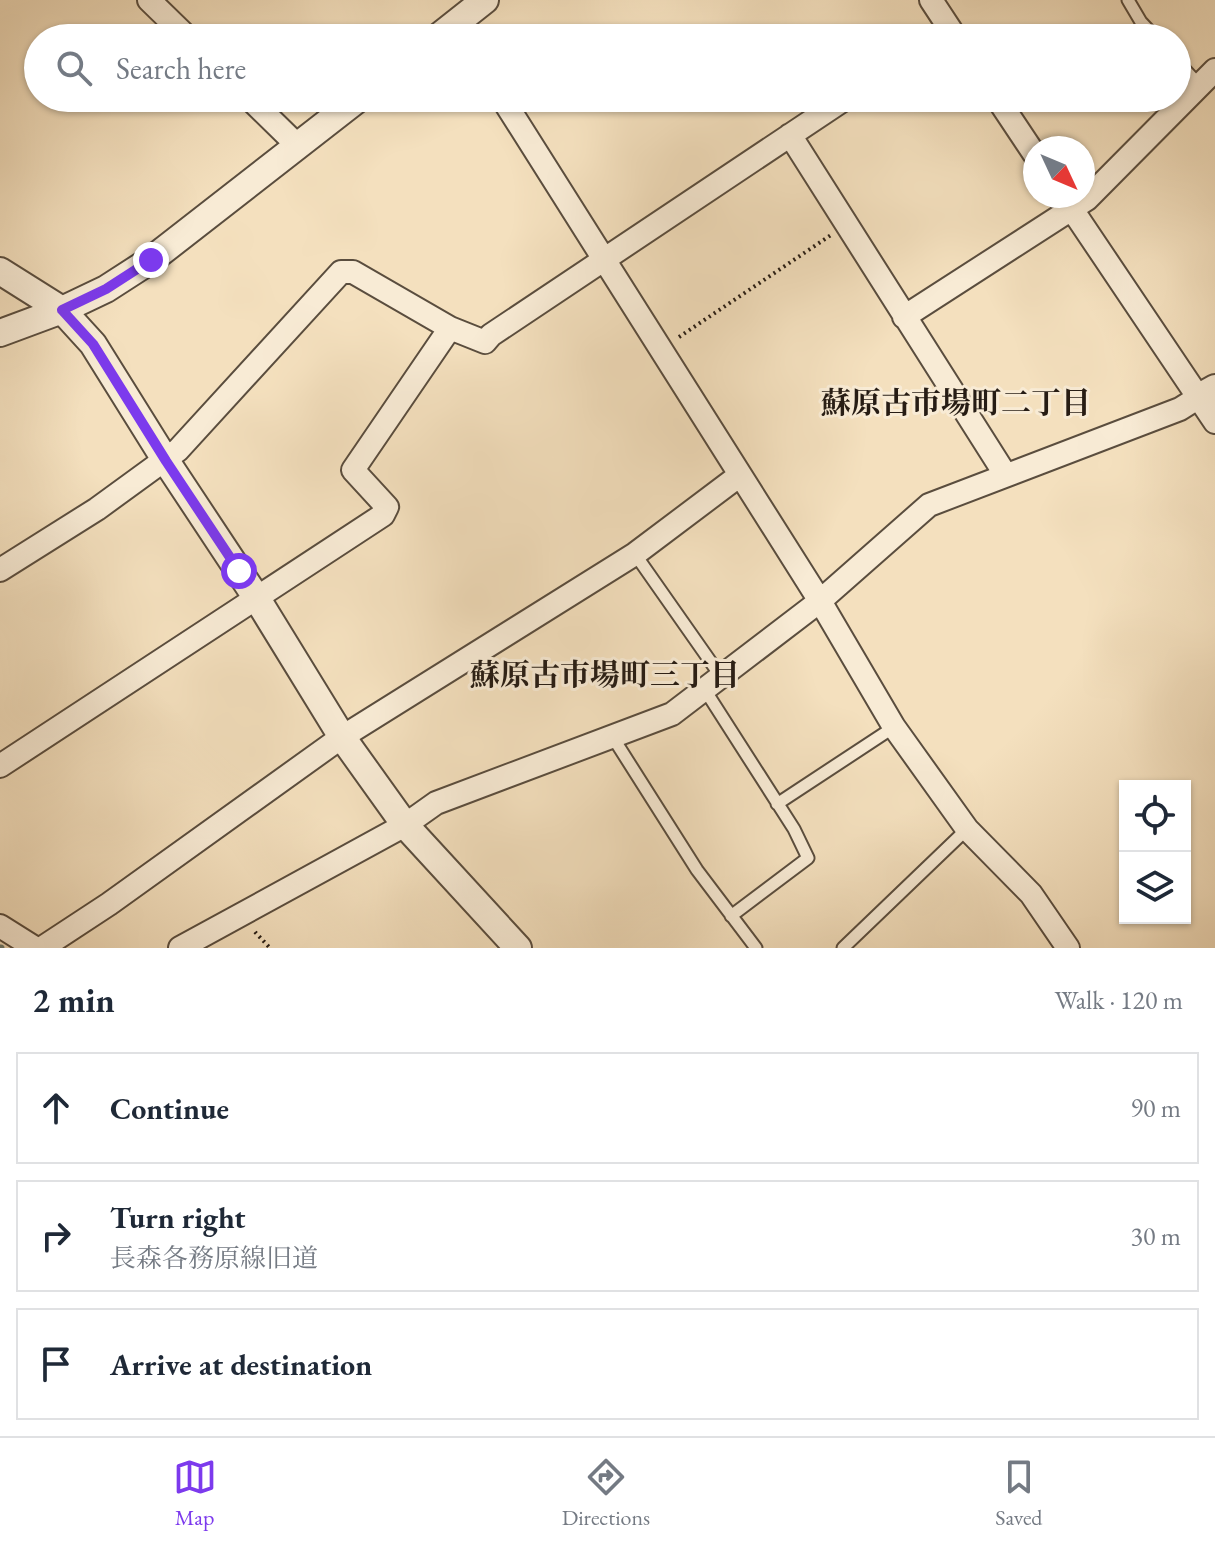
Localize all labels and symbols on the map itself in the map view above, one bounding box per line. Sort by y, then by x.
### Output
north arrow [1023,136,1095,208]
route end [133,242,169,278]
district label: 蘇原古市場町二丁目 [821,383,1091,422]
route start [221,553,257,589]
district label: 蘇原古市場町三丁目 [470,655,740,694]

